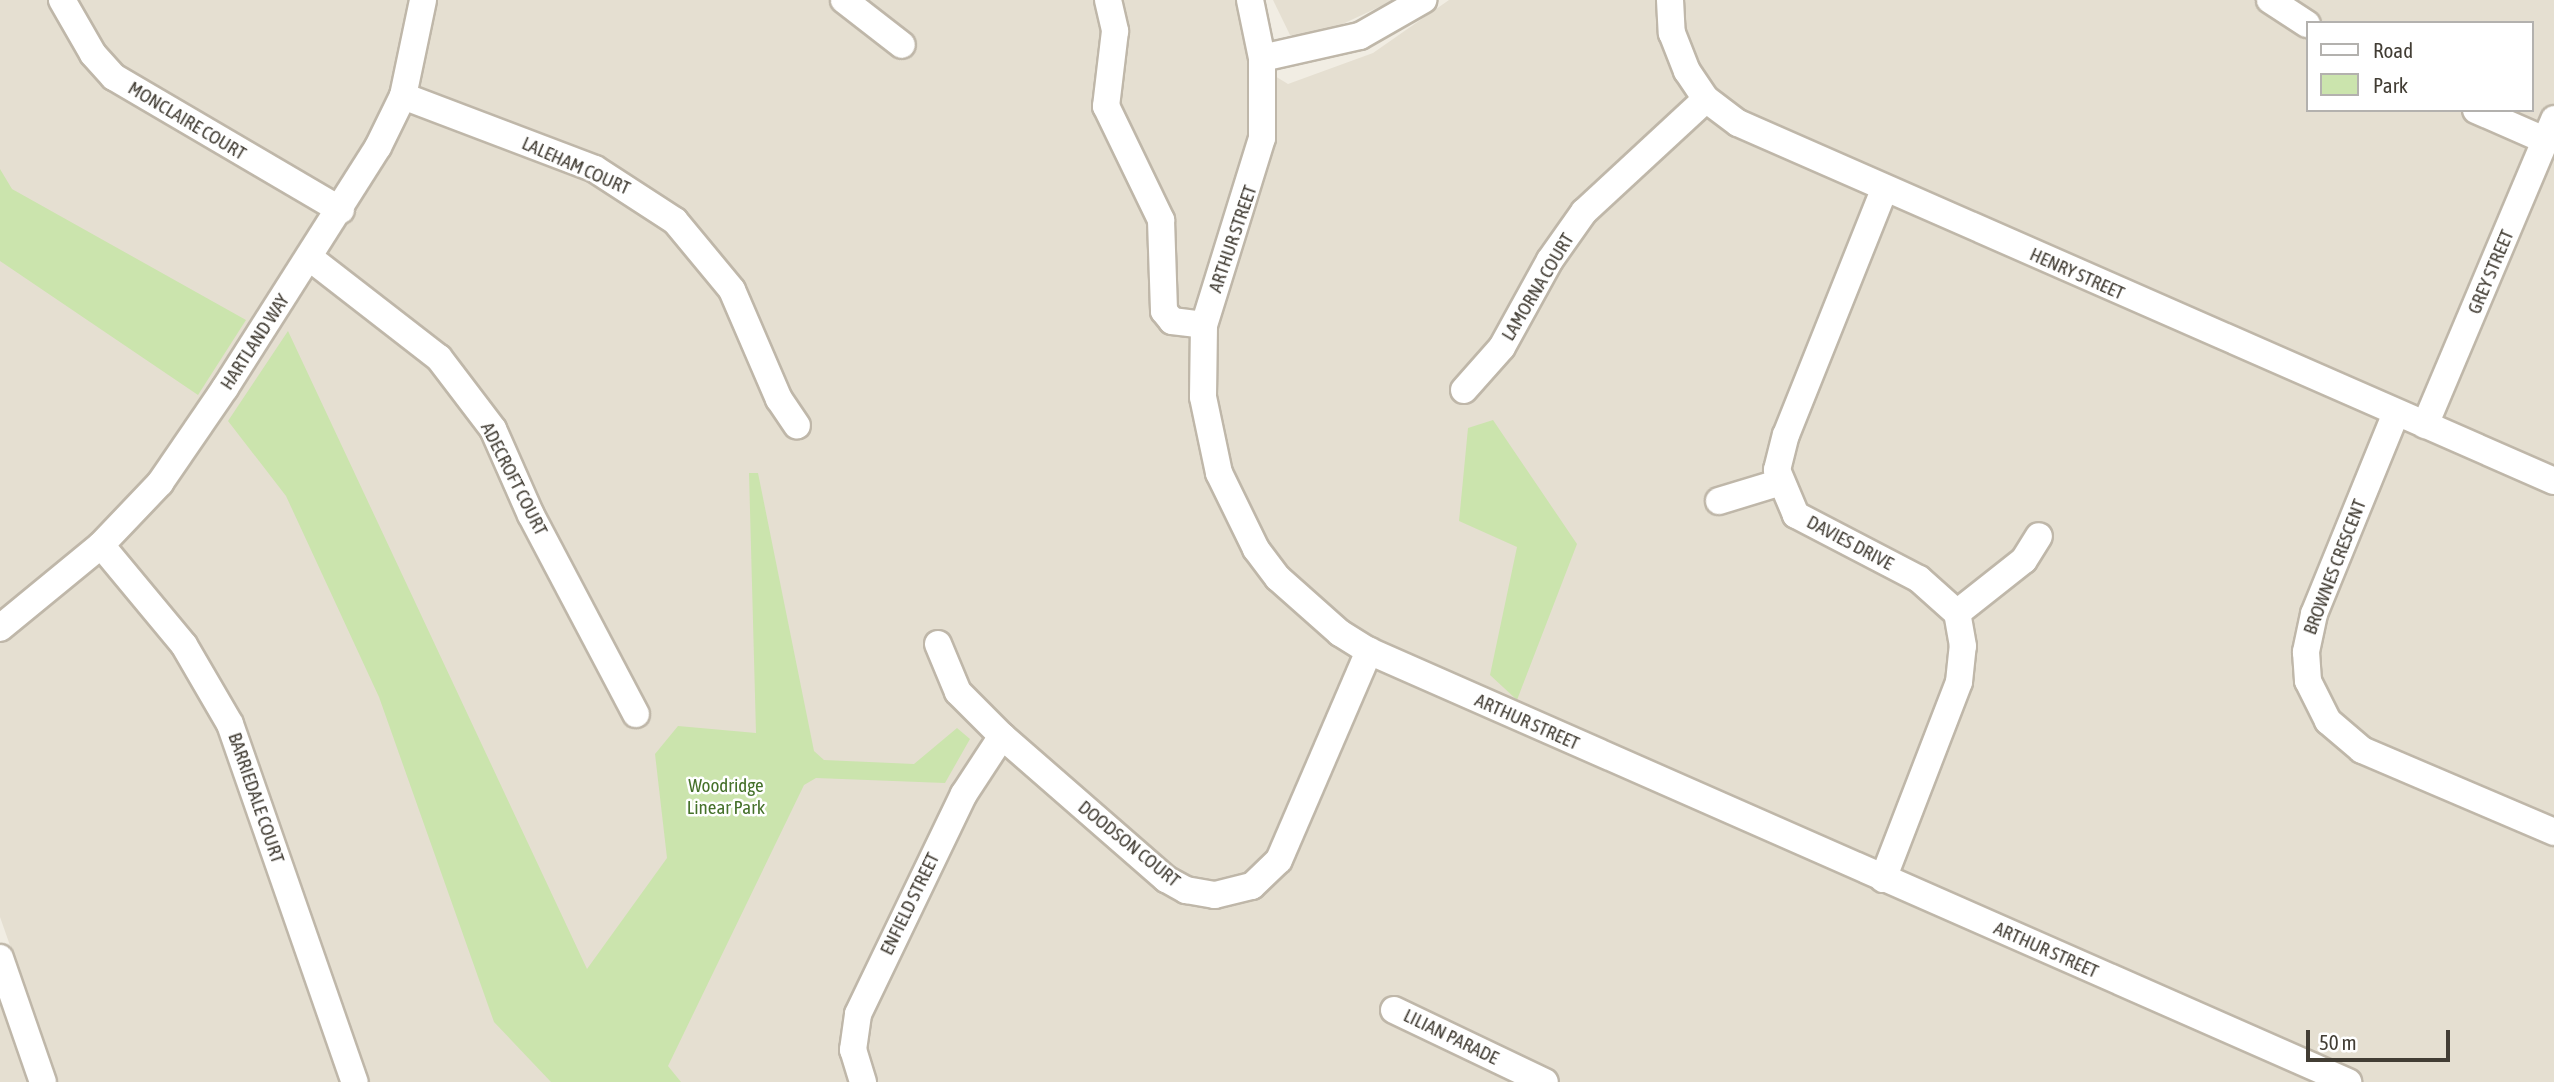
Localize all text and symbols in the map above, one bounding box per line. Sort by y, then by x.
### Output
legend [2306,21,2533,112]
text: Road [2373,38,2413,62]
text: Park [2373,73,2408,97]
street label: MONCLAIRE COURT [124,77,250,165]
street label: LALEHAM COURT [518,132,634,200]
street label: ARTHUR STREET [1204,182,1262,296]
street label: GREY STREET [2463,227,2519,317]
street label: LAMORNA COURT [1497,229,1579,345]
street label: HENRY STREET [2026,243,2128,305]
street label: HARTLAND WAY [216,290,294,394]
street label: ADECROFT COURT [476,419,552,539]
street label: BROWNES CRESCENT [2299,496,2371,638]
street label: DAVIES DRIVE [1803,511,1897,575]
street label: ARTHUR STREET [1471,689,1583,755]
street label: BARRIEDALE COURT [223,730,289,866]
park label: Woodridge Linear Park [687,775,765,819]
street label: DOODSON COURT [1073,796,1185,892]
street label: ENFIELD STREET [875,849,945,959]
street label: ARTHUR STREET [1990,917,2102,983]
street label: LILIAN PARADE [1400,1004,1502,1070]
scale bar [2309,1016,2452,1060]
text: 50 m [2319,1030,2357,1054]

